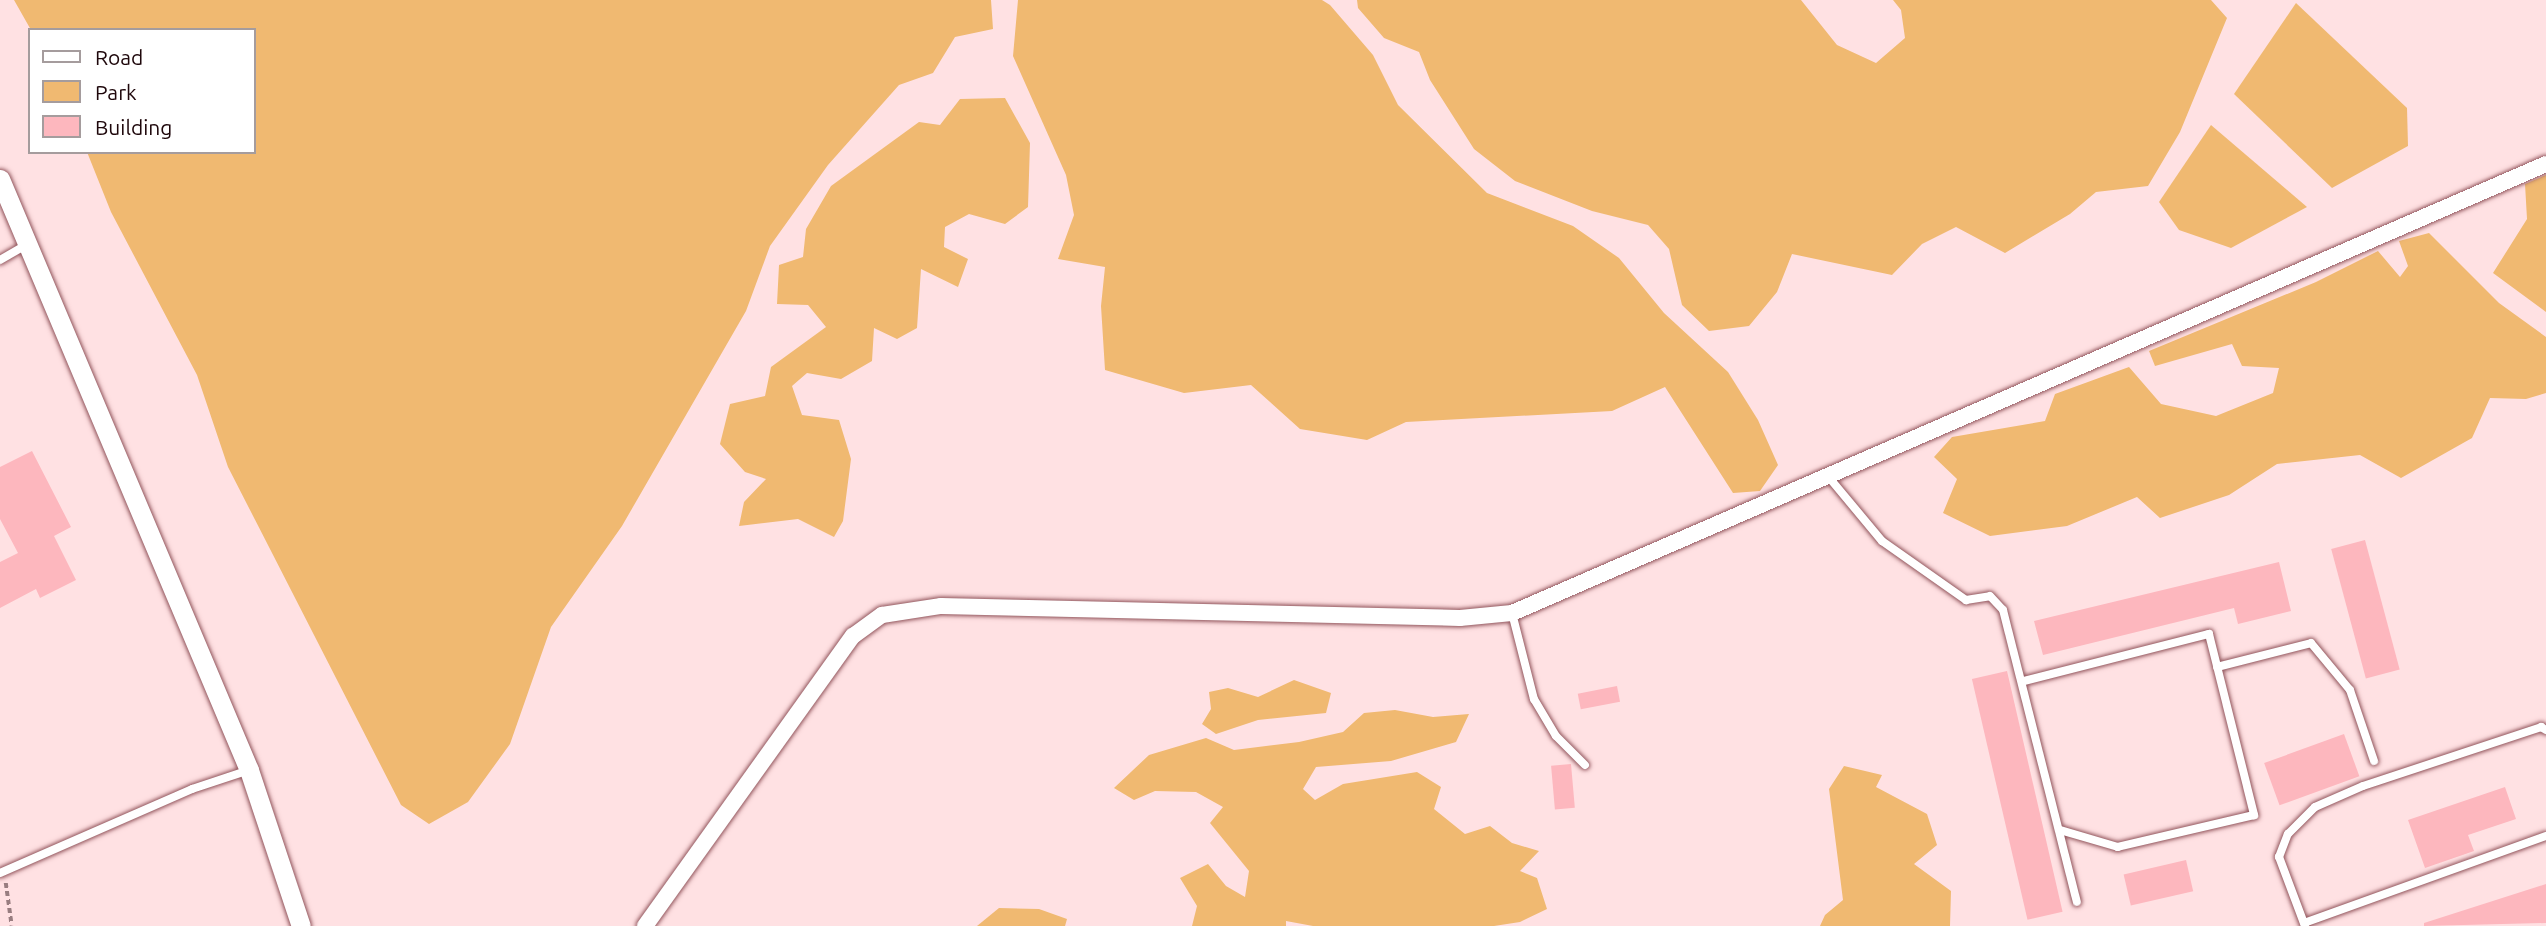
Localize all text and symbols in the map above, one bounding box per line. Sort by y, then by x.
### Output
legend [28,28,256,154]
text: Road [95,45,143,69]
text: Park [95,80,137,104]
text: Building [95,115,172,139]

